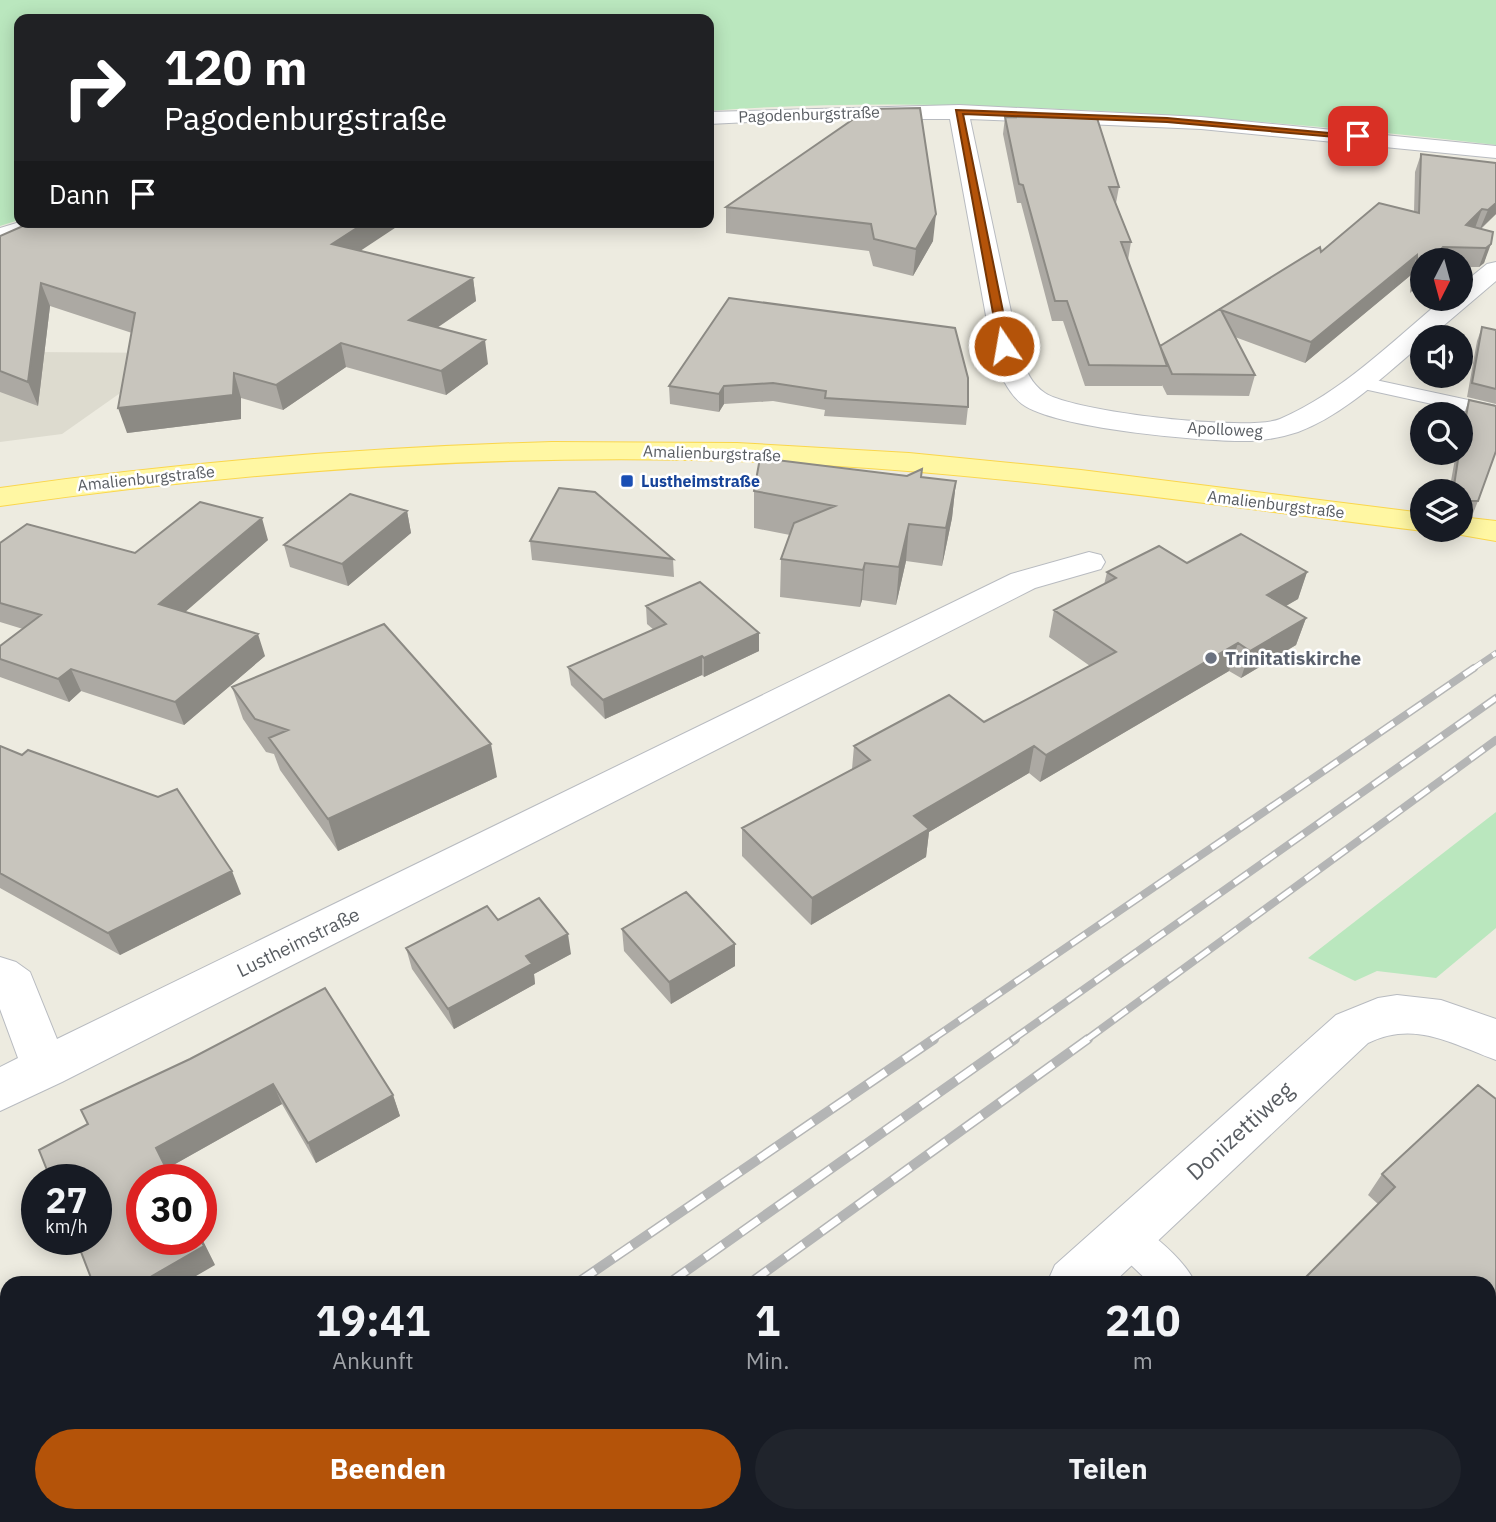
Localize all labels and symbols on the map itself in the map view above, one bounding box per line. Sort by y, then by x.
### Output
street label: Pagodenburgstraße [738,102,880,126]
pin [1328,106,1388,166]
north arrow [1410,248,1474,312]
position arrow [967,309,1041,383]
street label: Apolloweg [1187,417,1264,441]
street label: Amalienburgstraße [643,441,782,465]
street label: Amalienburgstraße [76,461,216,495]
place label: Lustheimstraße [641,471,760,491]
marker: Lustheimstraße [619,473,635,489]
street label: Amalienburgstraße [1206,486,1346,522]
place label: Trinitatiskirche [1225,646,1361,670]
marker: Trinitatiskirche [1203,650,1219,666]
street label: Lustheimstraße [233,902,363,982]
street label: Donizettiweg [1179,1074,1299,1186]
speed limit sign: 30 [126,1164,217,1255]

